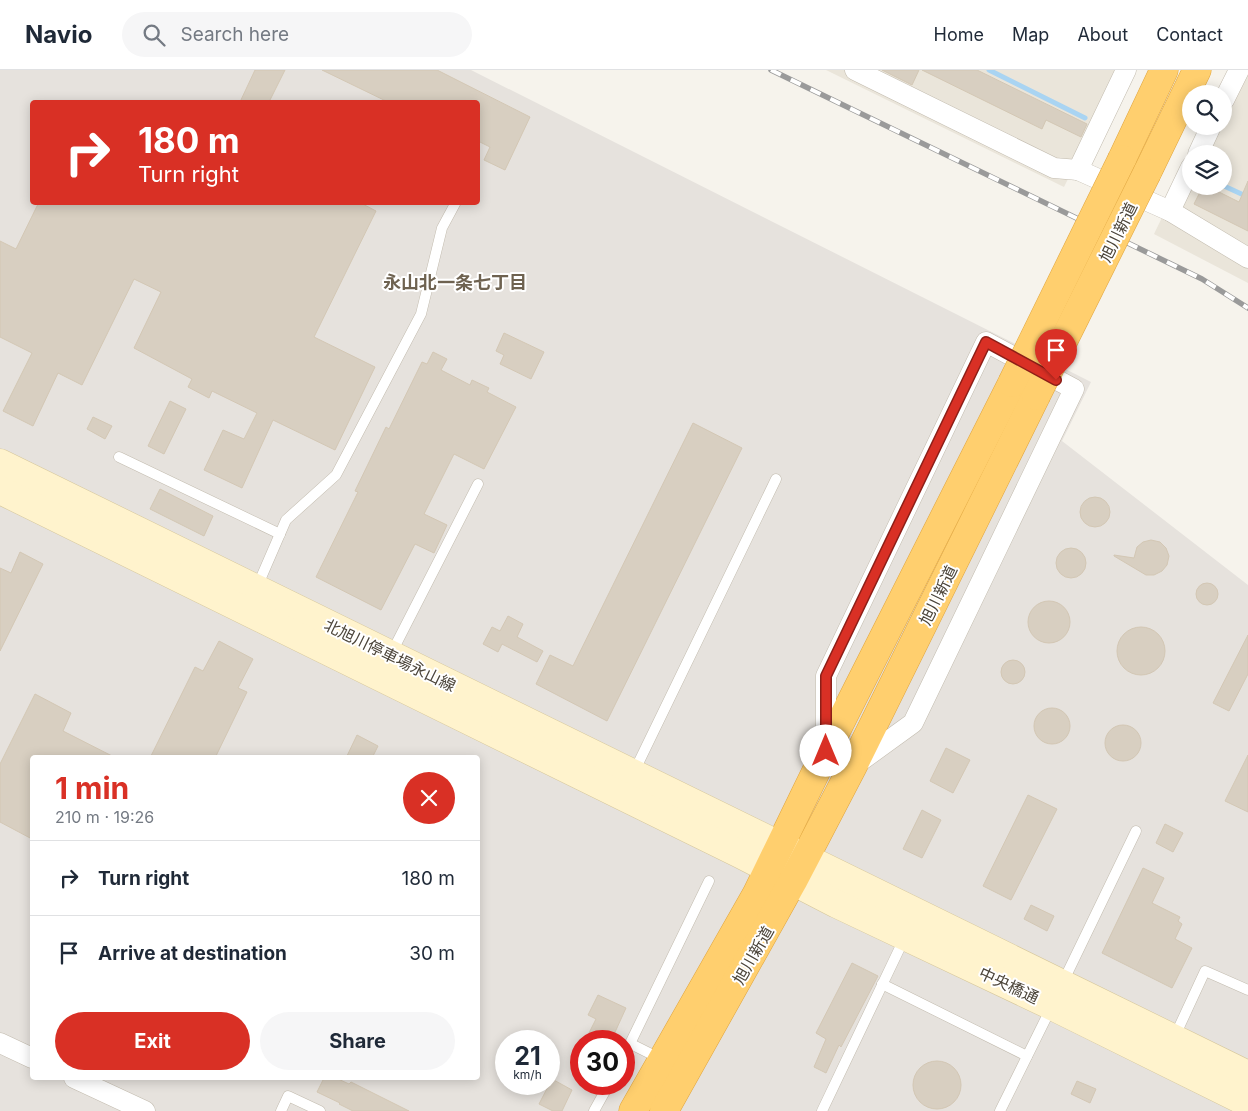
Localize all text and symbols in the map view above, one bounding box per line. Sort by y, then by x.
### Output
search box [122,12,472,57]
text: Navio [25,20,92,49]
icon: search [140,21,168,49]
text: Search here [180,23,289,46]
text: Home [934,24,984,45]
text: Map [1012,24,1049,45]
text: About [1077,24,1128,45]
text: Contact [1156,24,1223,45]
map controls [1182,85,1232,195]
button: search [1182,85,1232,135]
text: 180 m [138,119,240,161]
icon: right [55,120,120,185]
button: layers [1182,145,1232,195]
text: Turn right [138,161,239,187]
street label: 旭川新道 [1095,199,1141,265]
district label: 永山北一条七丁目 [383,272,527,293]
pin [1035,329,1077,380]
icon: arrive [1042,336,1070,364]
street label: 旭川新道 [915,562,961,628]
street label: 北旭川停車場永山線 [321,614,459,696]
position arrow [799,724,851,776]
text: 1 min [55,770,129,806]
button: close [403,772,455,824]
text: 210 m · 19:26 [55,807,154,827]
icon: right [55,864,83,892]
text: Turn right [98,867,189,890]
text: 180 m [402,867,455,890]
street label: 旭川新道 [728,922,778,988]
icon: arrive [55,939,83,967]
text: Arrive at destination [98,942,287,965]
text: 30 m [409,942,455,965]
street label: 中央橋通 [976,962,1042,1008]
button: Exit [55,1012,250,1070]
button: Share [260,1012,455,1070]
speed limit sign: 30 [570,1030,635,1095]
text: 21 [514,1041,541,1071]
text: km/h [513,1067,542,1082]

